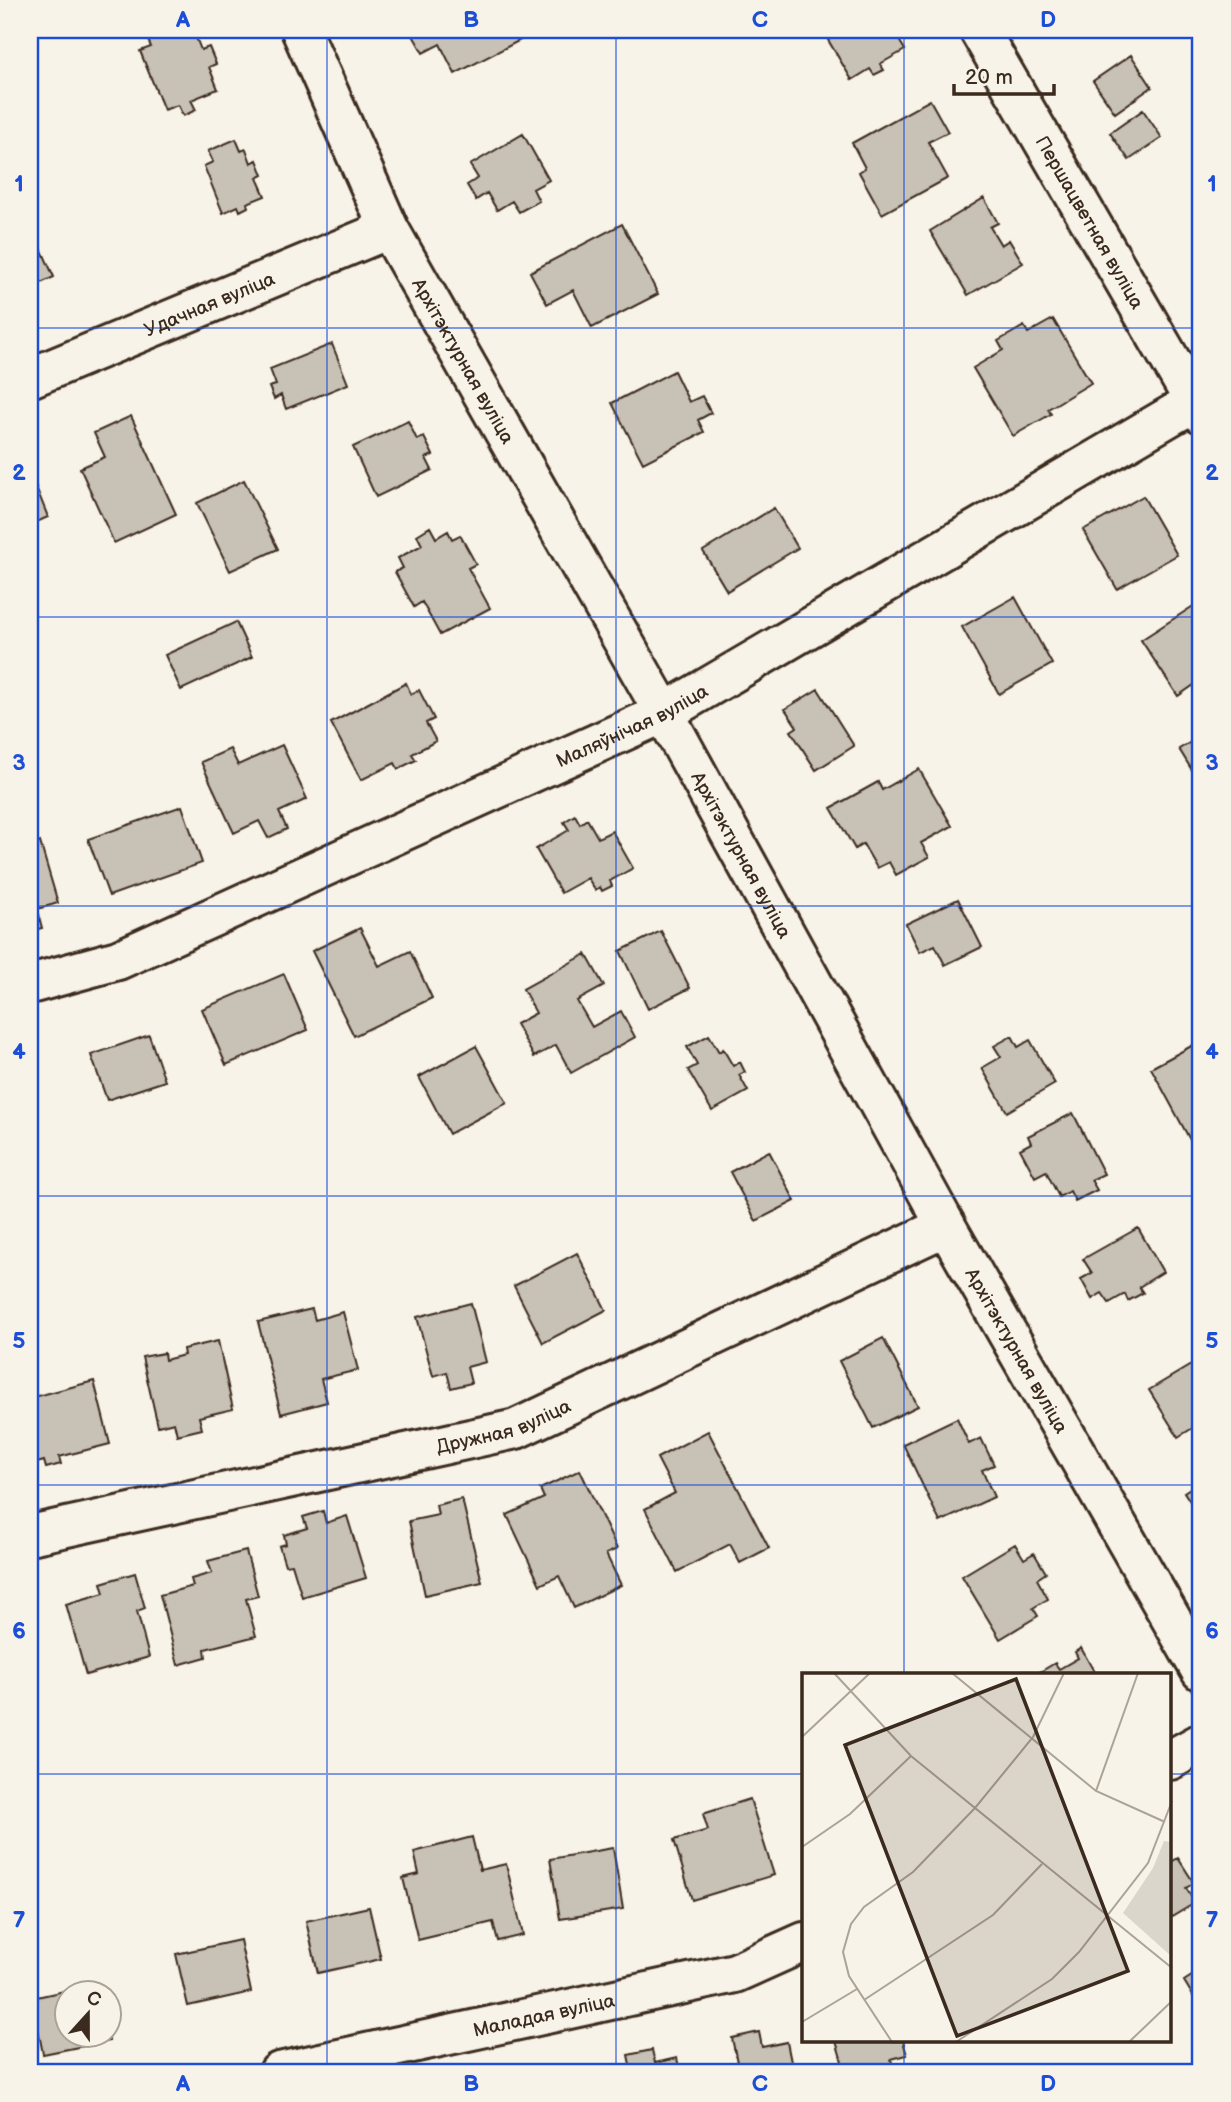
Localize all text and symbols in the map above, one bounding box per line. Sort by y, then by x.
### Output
text: A [175,6,191,34]
text: B [463,6,479,34]
text: C [752,6,768,34]
text: D [1040,6,1056,34]
scale bar [954,52,1054,96]
text: 20 m [965,65,1013,90]
street label: Першацветная вуліца [1030,132,1148,314]
text: 1 [14,170,24,198]
text: 1 [1207,170,1217,198]
street label: Удачная вуліца [141,268,279,342]
street label: Архітэктурная вуліца [406,274,519,448]
text: 2 [12,459,26,487]
text: 2 [1205,459,1219,487]
street label: Маляўнічая вуліца [553,680,712,773]
text: 3 [12,749,26,777]
text: 3 [1205,749,1219,777]
street label: Архітэктурная вуліца [685,767,796,943]
text: 4 [12,1038,26,1066]
text: 4 [1205,1038,1219,1066]
street label: Архітэктурная вуліца [959,1264,1072,1438]
text: 5 [12,1327,26,1355]
text: 5 [1205,1327,1219,1355]
street label: Дружная вуліца [434,1395,575,1459]
text: 6 [12,1617,26,1645]
text: 6 [1205,1617,1219,1645]
inset map [802,1673,1172,2042]
text: 7 [13,1906,26,1934]
text: 7 [1206,1906,1219,1934]
north arrow [52,1980,122,2050]
text: С [83,1986,104,2013]
street label: Маладая вуліца [471,1989,617,2043]
text: A [175,2070,191,2098]
text: B [463,2070,479,2098]
text: C [752,2070,768,2098]
text: D [1040,2070,1056,2098]

